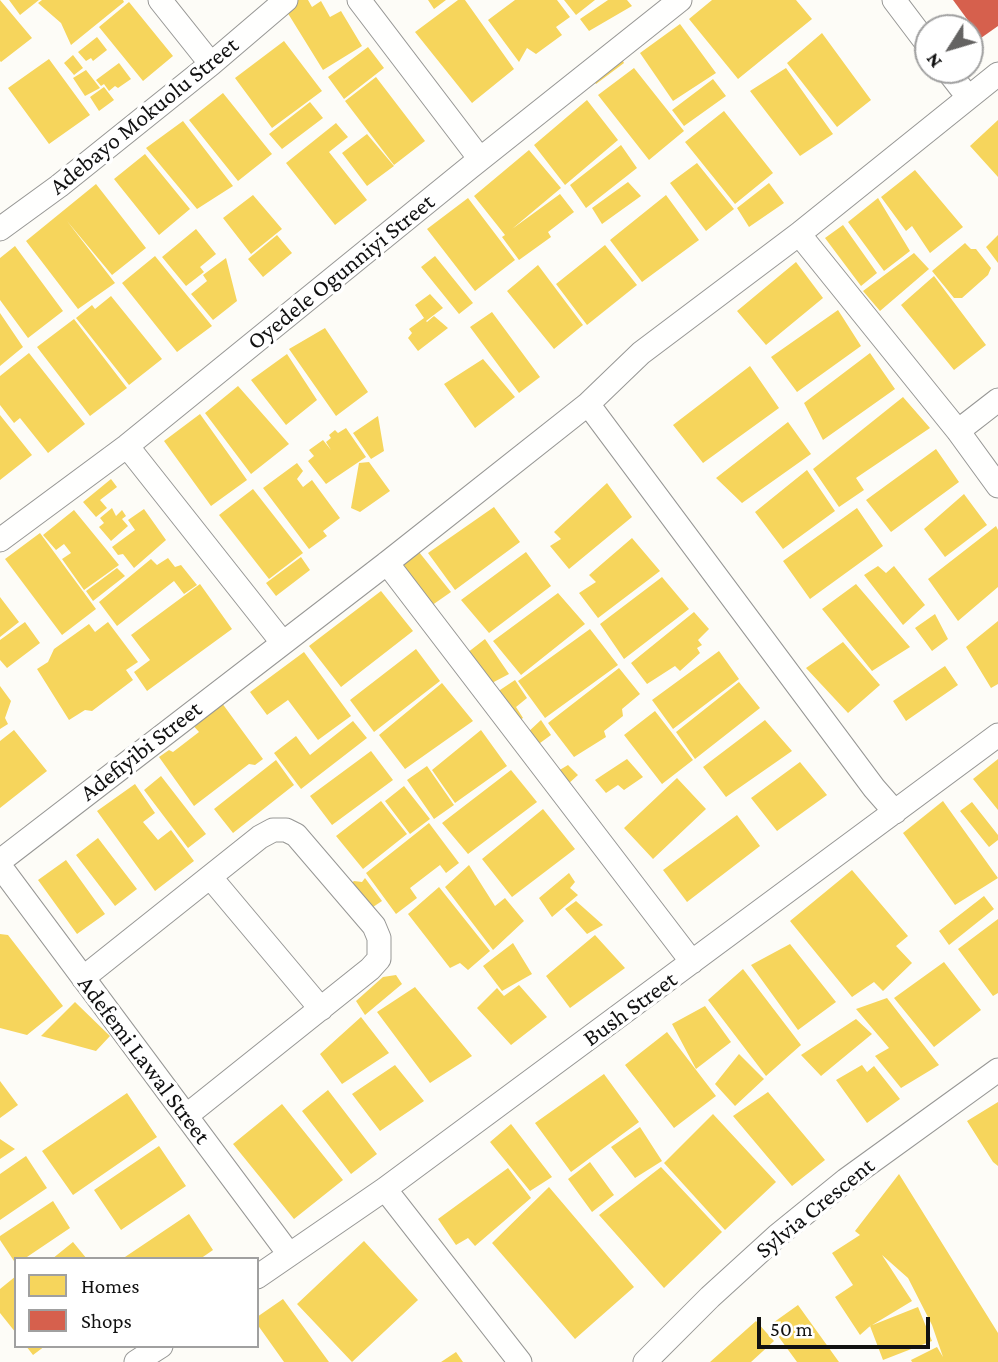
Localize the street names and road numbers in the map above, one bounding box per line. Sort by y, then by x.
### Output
street label: Adebayo Mokuolu Street [44,31,244,201]
street label: Oyedele Ogunniyi Street [242,188,440,356]
street label: Adefiyibi Street [74,695,208,807]
street label: Bush Street [577,965,683,1053]
street label: Adefemi Lawal Street [71,970,217,1150]
street label: Sylvia Crescent [750,1151,880,1265]

